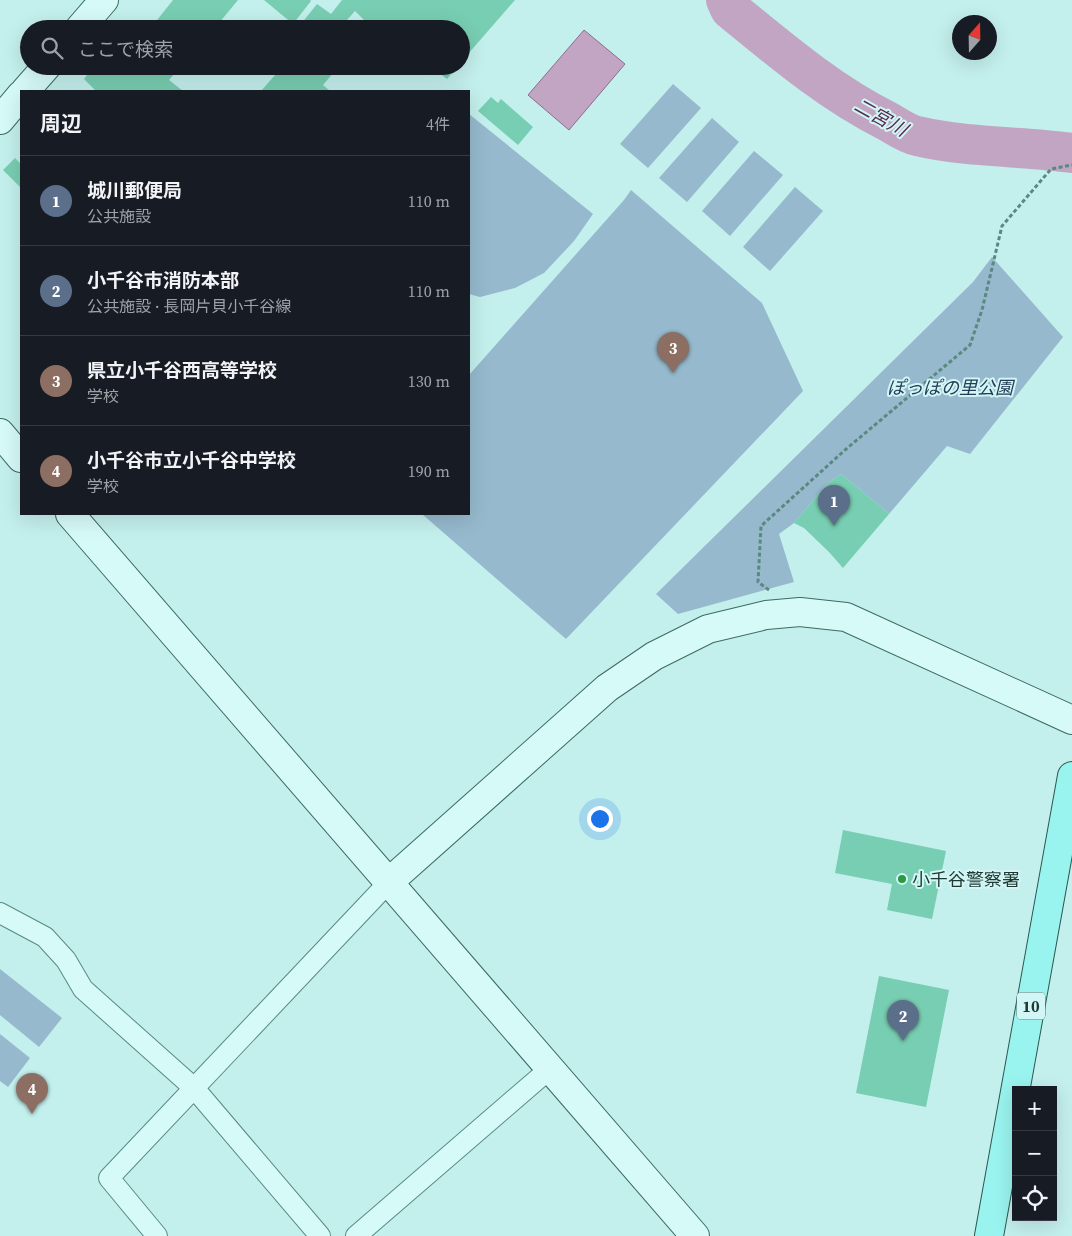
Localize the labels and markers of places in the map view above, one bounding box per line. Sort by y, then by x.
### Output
pin: 3 [657,332,689,373]
pin: 1 [818,485,850,526]
place label: 小千谷警察署 [912,867,1020,892]
marker: 小千谷警察署 [896,873,908,885]
pin: 2 [887,1000,919,1041]
pin: 4 [16,1073,48,1114]

